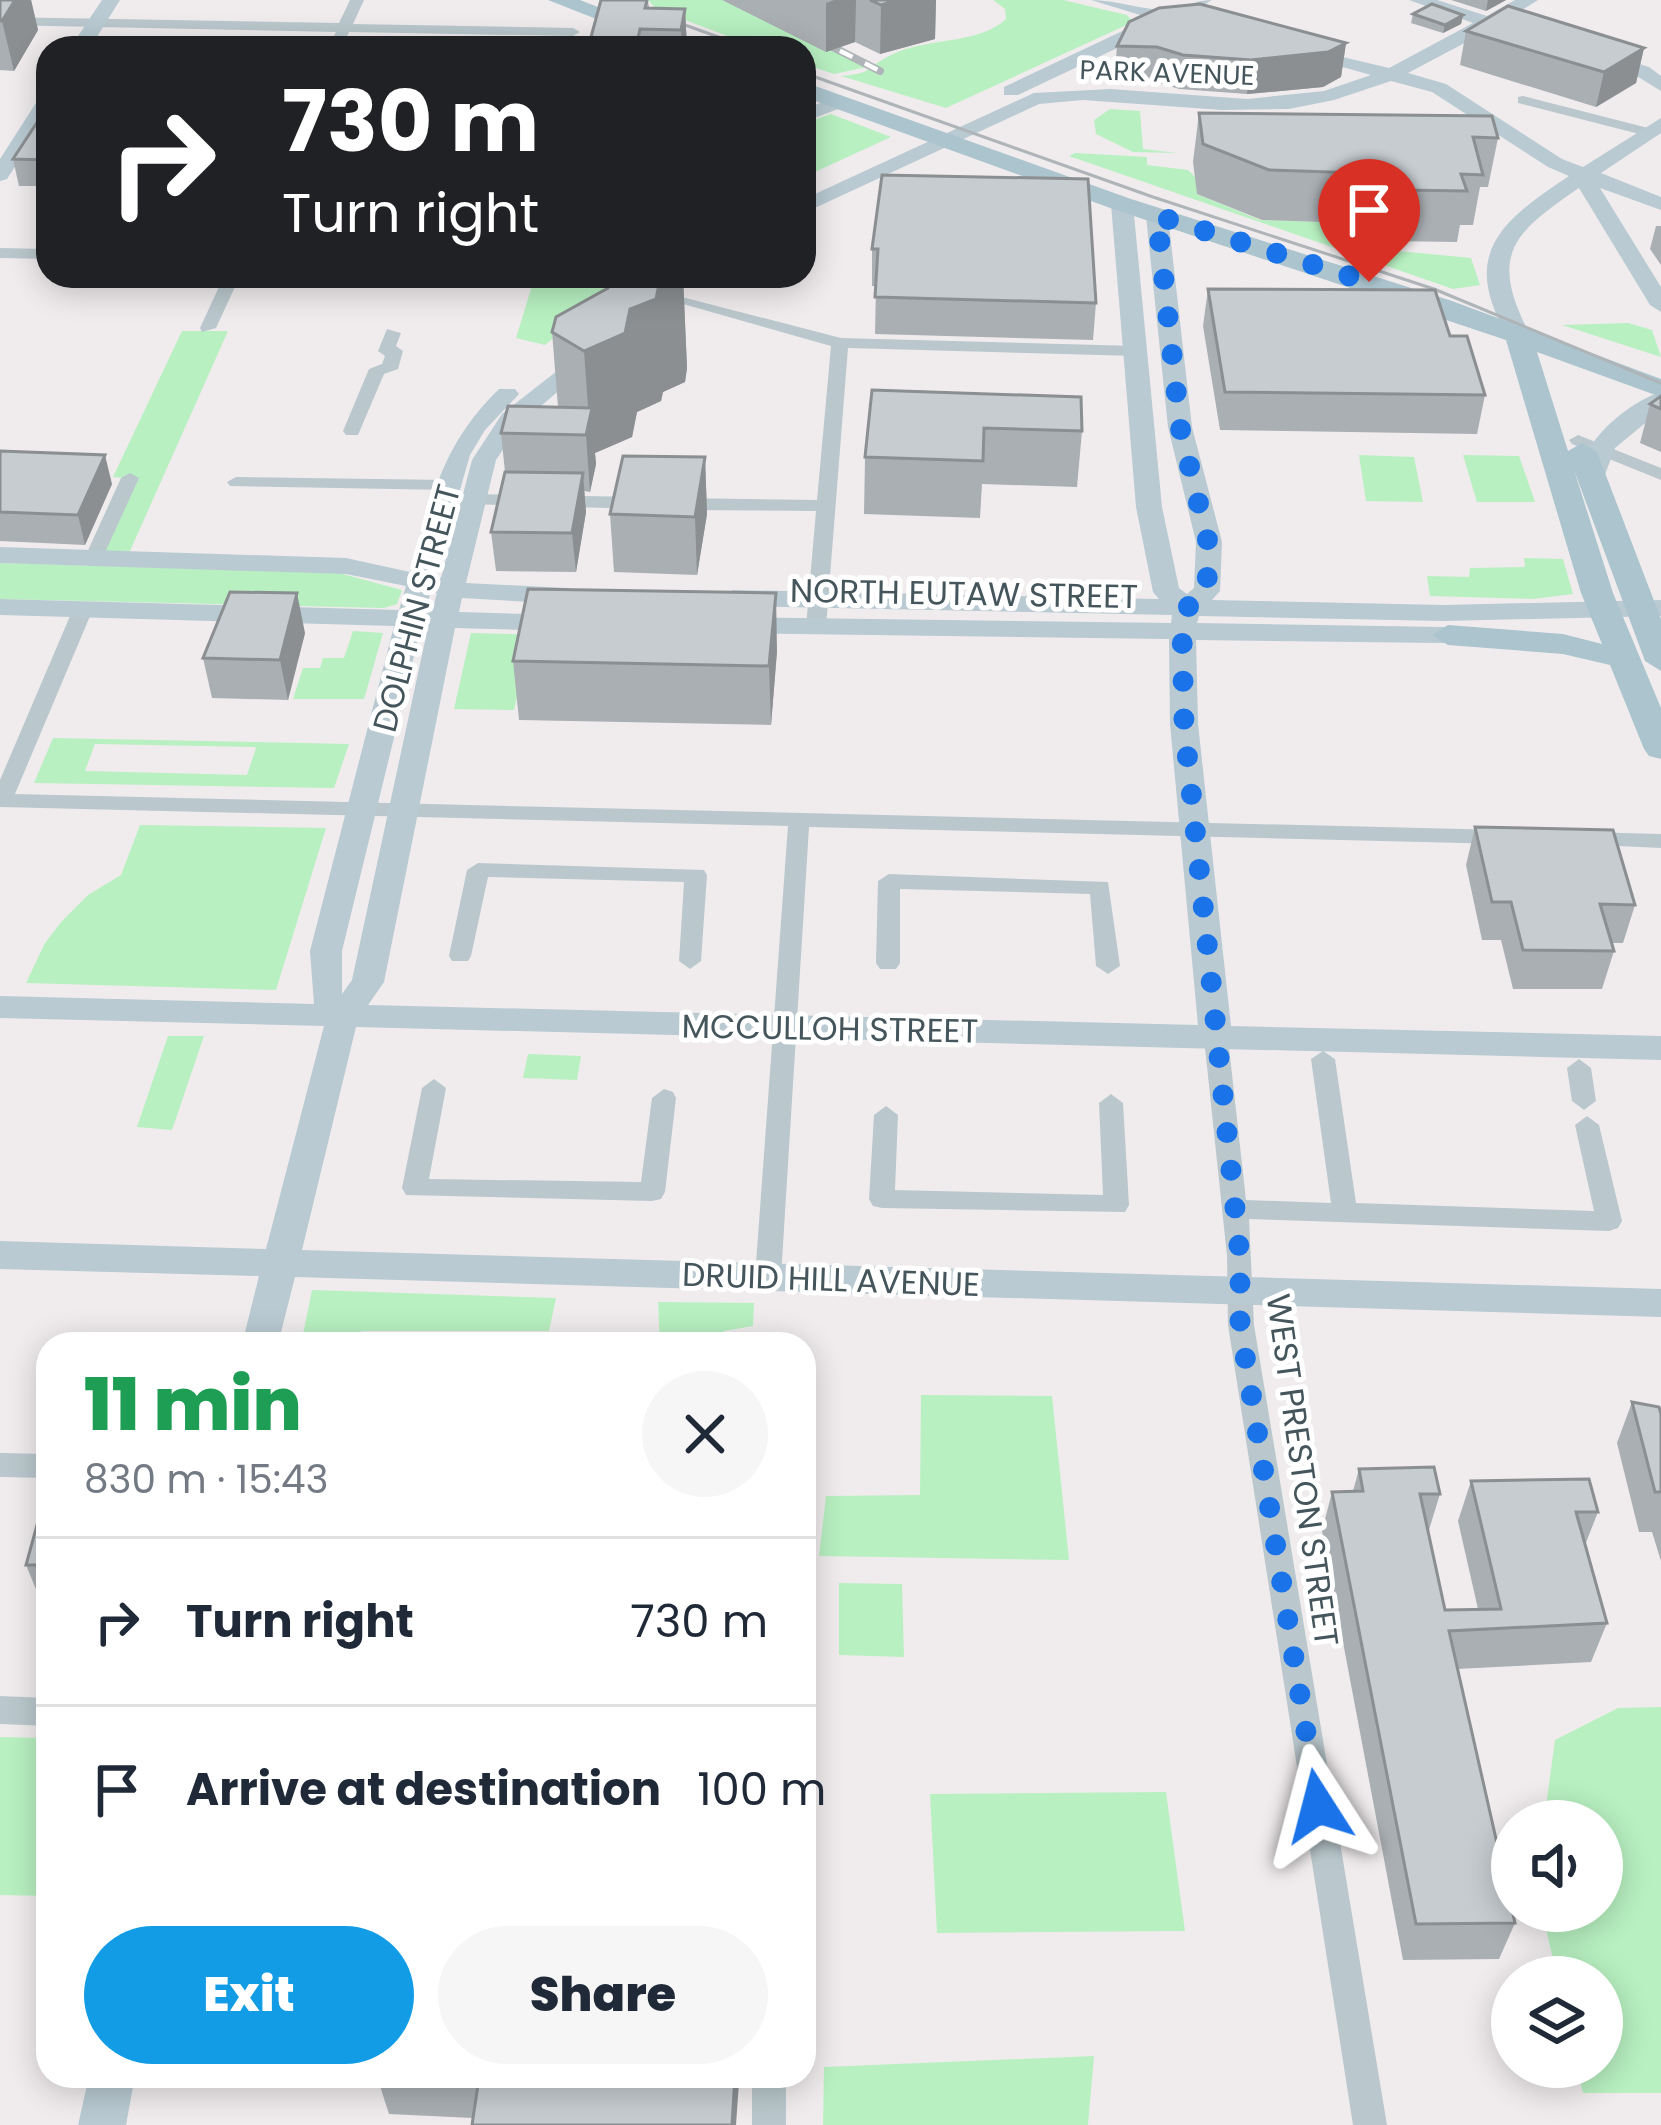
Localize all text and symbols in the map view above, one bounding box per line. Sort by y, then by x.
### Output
street label: PARK AVENUE [1079,51,1255,94]
text: 730 m [282,63,539,180]
icon: right [84,84,240,240]
pin [1318,159,1420,282]
text: Turn right [282,175,539,251]
icon: arrive [1336,177,1402,243]
street label: DOLPHIN STREET [361,479,472,737]
street label: NORTH EUTAW STREET [790,567,1138,620]
street label: MCCULLOH STREET [681,1002,979,1055]
street label: DRUID HILL AVENUE [681,1251,981,1308]
street label: WEST PRESTON STREET [1254,1291,1351,1649]
text: 11 min [84,1354,302,1455]
button: close [642,1371,768,1497]
text: 830 m · 15:43 [84,1452,329,1507]
icon: right [84,1589,150,1655]
text: Turn right [186,1590,414,1653]
text: 730 m [630,1590,768,1653]
position arrow [1255,1743,1381,1869]
icon: arrive [84,1757,150,1823]
text: Arrive at destination [186,1758,661,1821]
text: 100 m [697,1758,826,1821]
map controls [1491,1800,1623,2088]
button: sound [1491,1800,1623,1932]
button: Exit [84,1926,414,2064]
button: Share [438,1926,768,2064]
button: layers [1491,1956,1623,2088]

